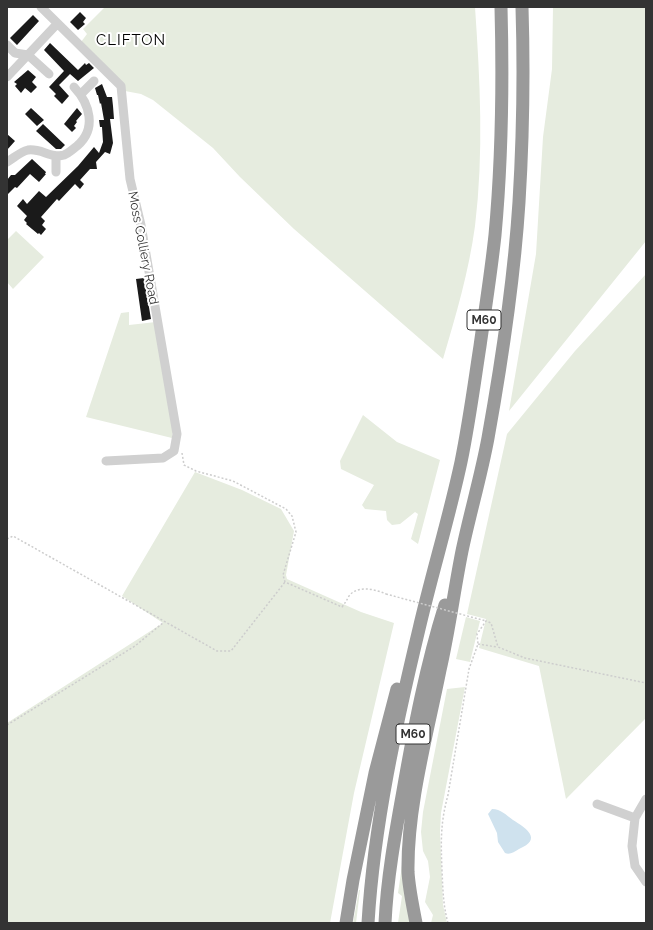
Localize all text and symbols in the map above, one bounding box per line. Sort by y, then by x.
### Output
district label: CLIFTON [96,31,166,49]
street label: Moss Colliery Road [124,190,162,306]
road number: M60 [467,310,501,330]
road number: M60 [396,724,430,744]

